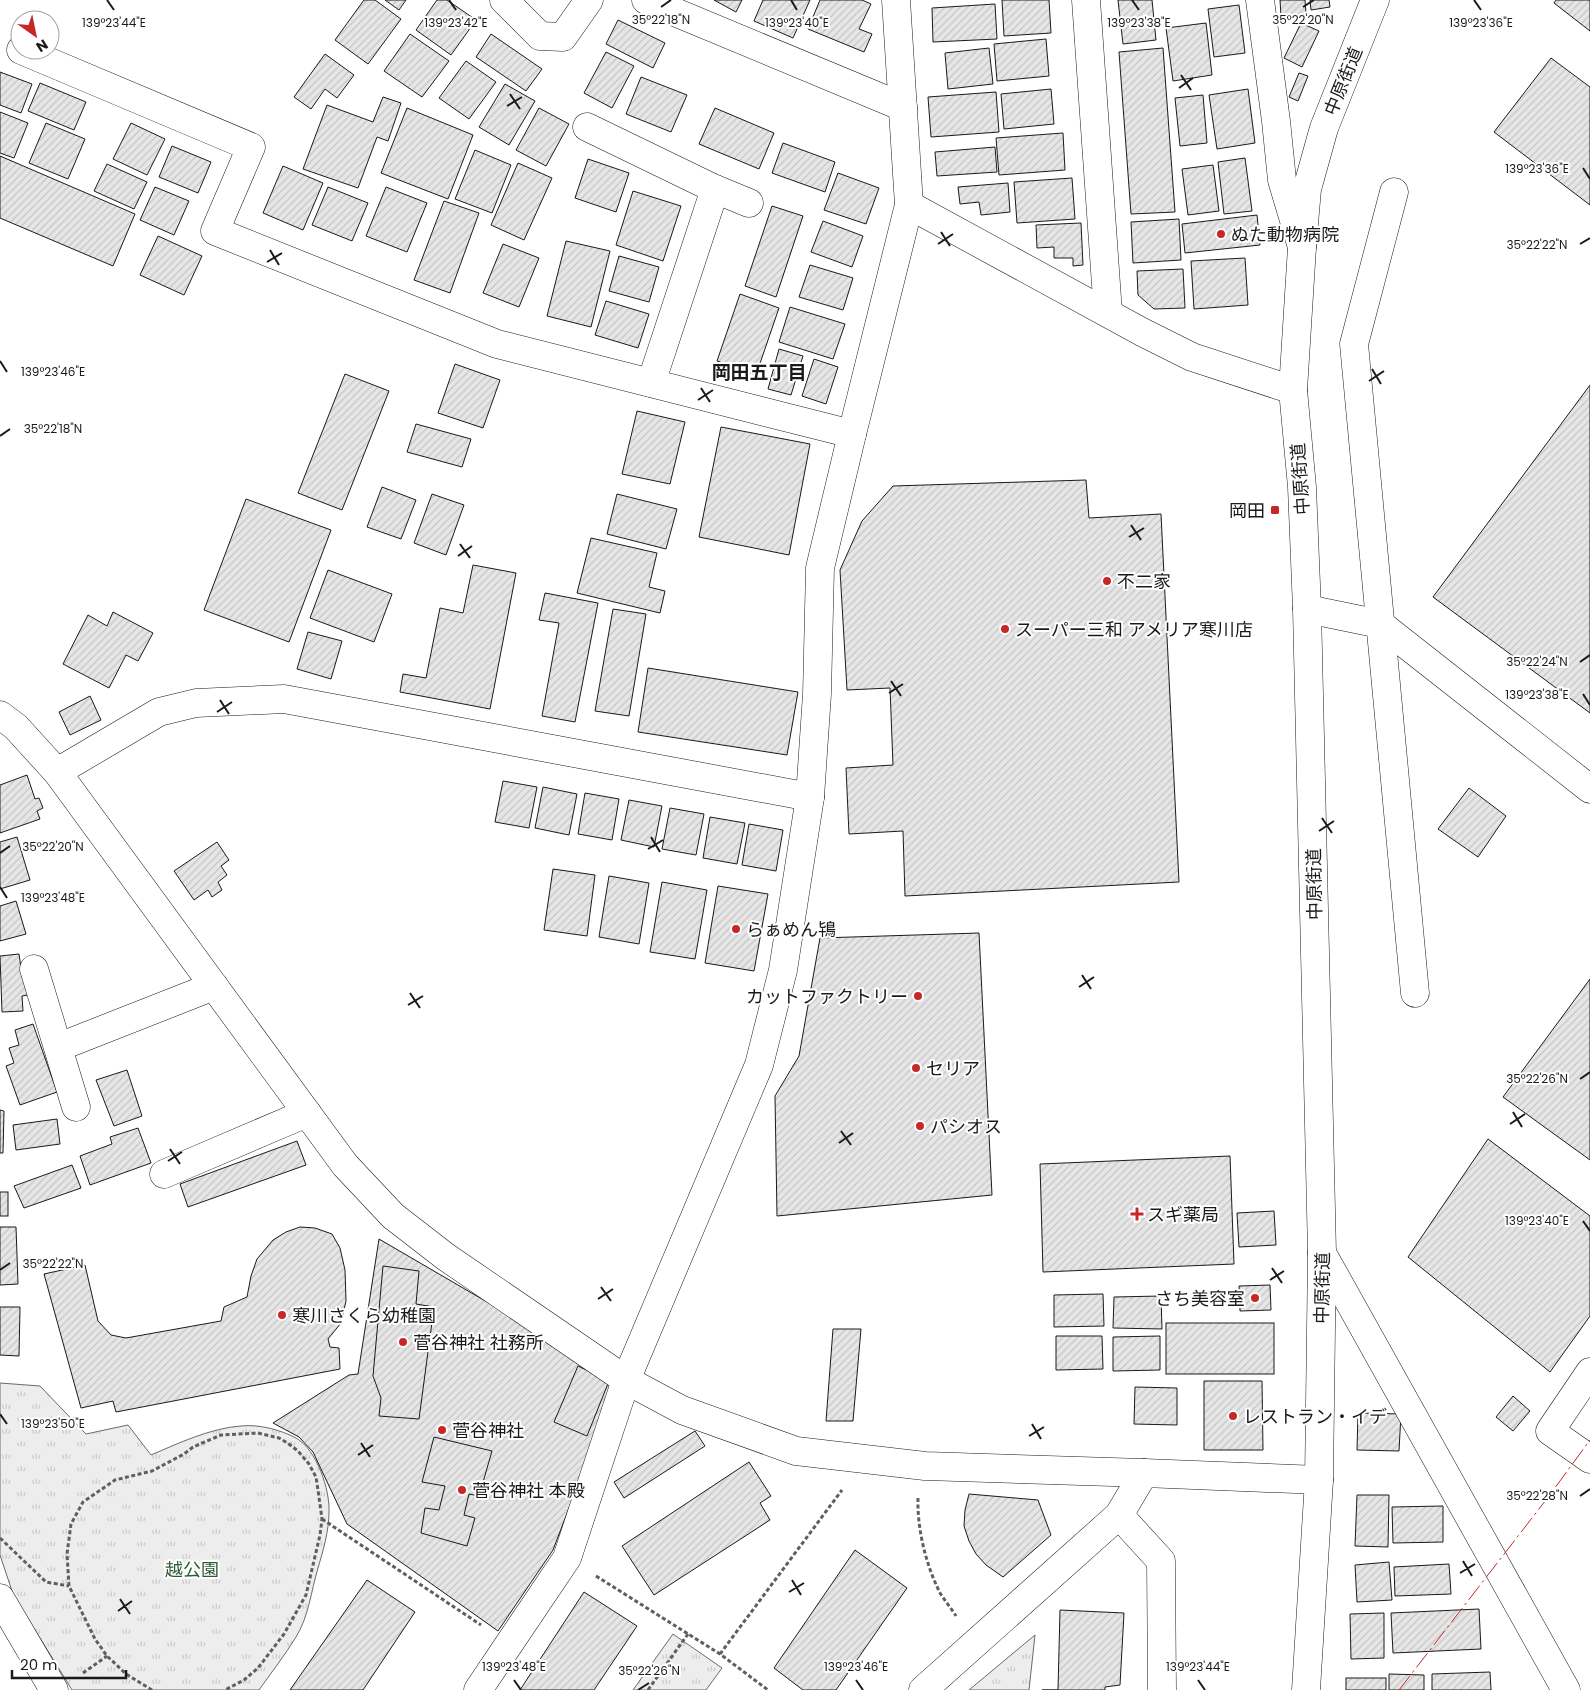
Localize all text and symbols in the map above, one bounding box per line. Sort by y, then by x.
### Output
north arrow [10,10,60,60]
text: 35°22'18"N [632,11,690,28]
text: 35°22'20"N [1272,11,1334,28]
text: 139°23'44"E [82,14,146,31]
text: 139°23'42"E [424,14,488,31]
text: 139°23'40"E [765,14,829,31]
text: 139°23'38"E [1107,14,1171,31]
text: 139°23'36"E [1449,14,1513,31]
text: N [32,35,52,57]
street label: 中原街道 [1318,43,1368,119]
text: 139°23'36"E [1505,160,1569,177]
place label: ぬた動物病院 [1231,222,1339,247]
marker: ぬた動物病院 [1215,228,1227,240]
text: 35°22'22"N [1507,236,1567,253]
district label: 岡田五丁目 [711,359,807,386]
text: 139°23'46"E [21,363,85,380]
text: 35°22'18"N [24,420,82,437]
street label: 中原街道 [1285,442,1315,516]
place label: 岡田 [1229,498,1265,523]
marker: 岡田 [1269,504,1281,516]
place label: 不二家 [1117,569,1171,594]
marker: 不二家 [1101,575,1113,587]
place label: スーパー三和 アメリア寒川店 [1015,617,1253,642]
marker: スーパー三和 アメリア寒川店 [999,623,1011,635]
text: 35°22'24"N [1506,653,1568,670]
text: 139°23'38"E [1505,686,1569,703]
text: 35°22'20"N [22,838,84,855]
street label: 中原街道 [1301,848,1327,920]
text: 139°23'48"E [21,889,85,906]
place label: らぁめん鴇 [746,917,836,942]
marker: らぁめん鴇 [730,923,742,935]
place label: カットファクトリー [746,984,908,1009]
marker: カットファクトリー [912,990,924,1002]
place label: セリア [926,1056,980,1081]
marker: セリア [910,1062,922,1074]
text: 35°22'26"N [1506,1070,1568,1087]
place label: パシオス [930,1114,1002,1139]
marker: パシオス [914,1120,926,1132]
place label: スギ薬局 [1147,1202,1219,1227]
marker: スギ薬局 [1131,1208,1143,1220]
text: 139°23'40"E [1505,1212,1569,1229]
street label: 中原街道 [1309,1252,1335,1324]
text: 35°22'22"N [23,1255,83,1272]
place label: さち美容室 [1155,1286,1245,1311]
marker: さち美容室 [1249,1292,1261,1304]
place label: 寒川さくら幼稚園 [292,1303,436,1328]
marker: 寒川さくら幼稚園 [276,1309,288,1321]
place label: 菅谷神社 社務所 [413,1330,544,1355]
marker: 菅谷神社 社務所 [397,1336,409,1348]
place label: レストラン・イデ [1243,1404,1387,1429]
marker: レストラン・イデ [1227,1410,1239,1422]
text: 139°23'50"E [21,1415,85,1432]
place label: 菅谷神社 [452,1418,524,1443]
marker: 菅谷神社 [436,1424,448,1436]
place label: 菅谷神社 本殿 [472,1478,585,1503]
marker: 菅谷神社 本殿 [456,1484,468,1496]
text: 35°22'28"N [1506,1487,1568,1504]
park label: 越公園 [165,1557,219,1582]
scale bar [12,1648,126,1680]
text: 20 m [20,1654,58,1675]
text: 139°23'48"E [482,1658,546,1675]
text: 139°23'46"E [824,1658,888,1675]
text: 139°23'44"E [1166,1658,1230,1675]
text: 35°22'26"N [618,1662,680,1679]

